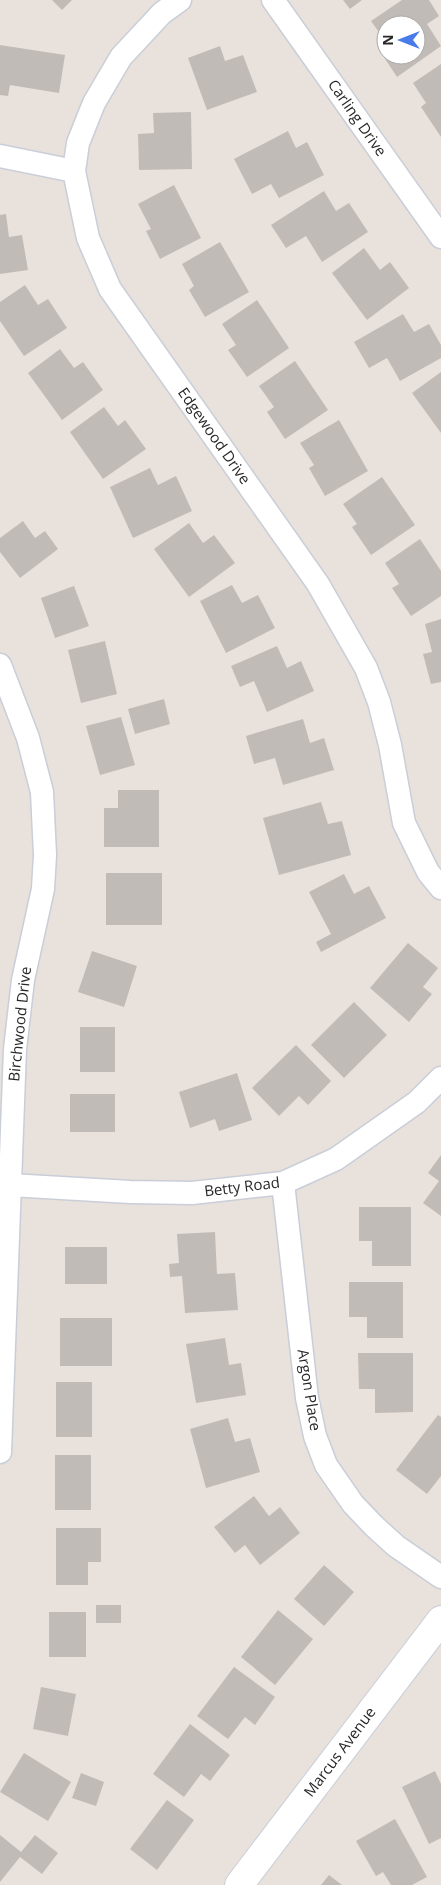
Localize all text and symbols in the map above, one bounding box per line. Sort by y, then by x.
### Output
north arrow [376,15,426,65]
text: N [378,34,397,46]
street label: Carling Drive [324,75,392,160]
street label: Edgewood Drive [174,383,256,488]
street label: Birchwood Drive [3,965,35,1082]
street label: Betty Road [203,1171,281,1201]
street label: Argon Place [294,1347,326,1432]
street label: Marcus Avenue [299,1702,380,1800]

